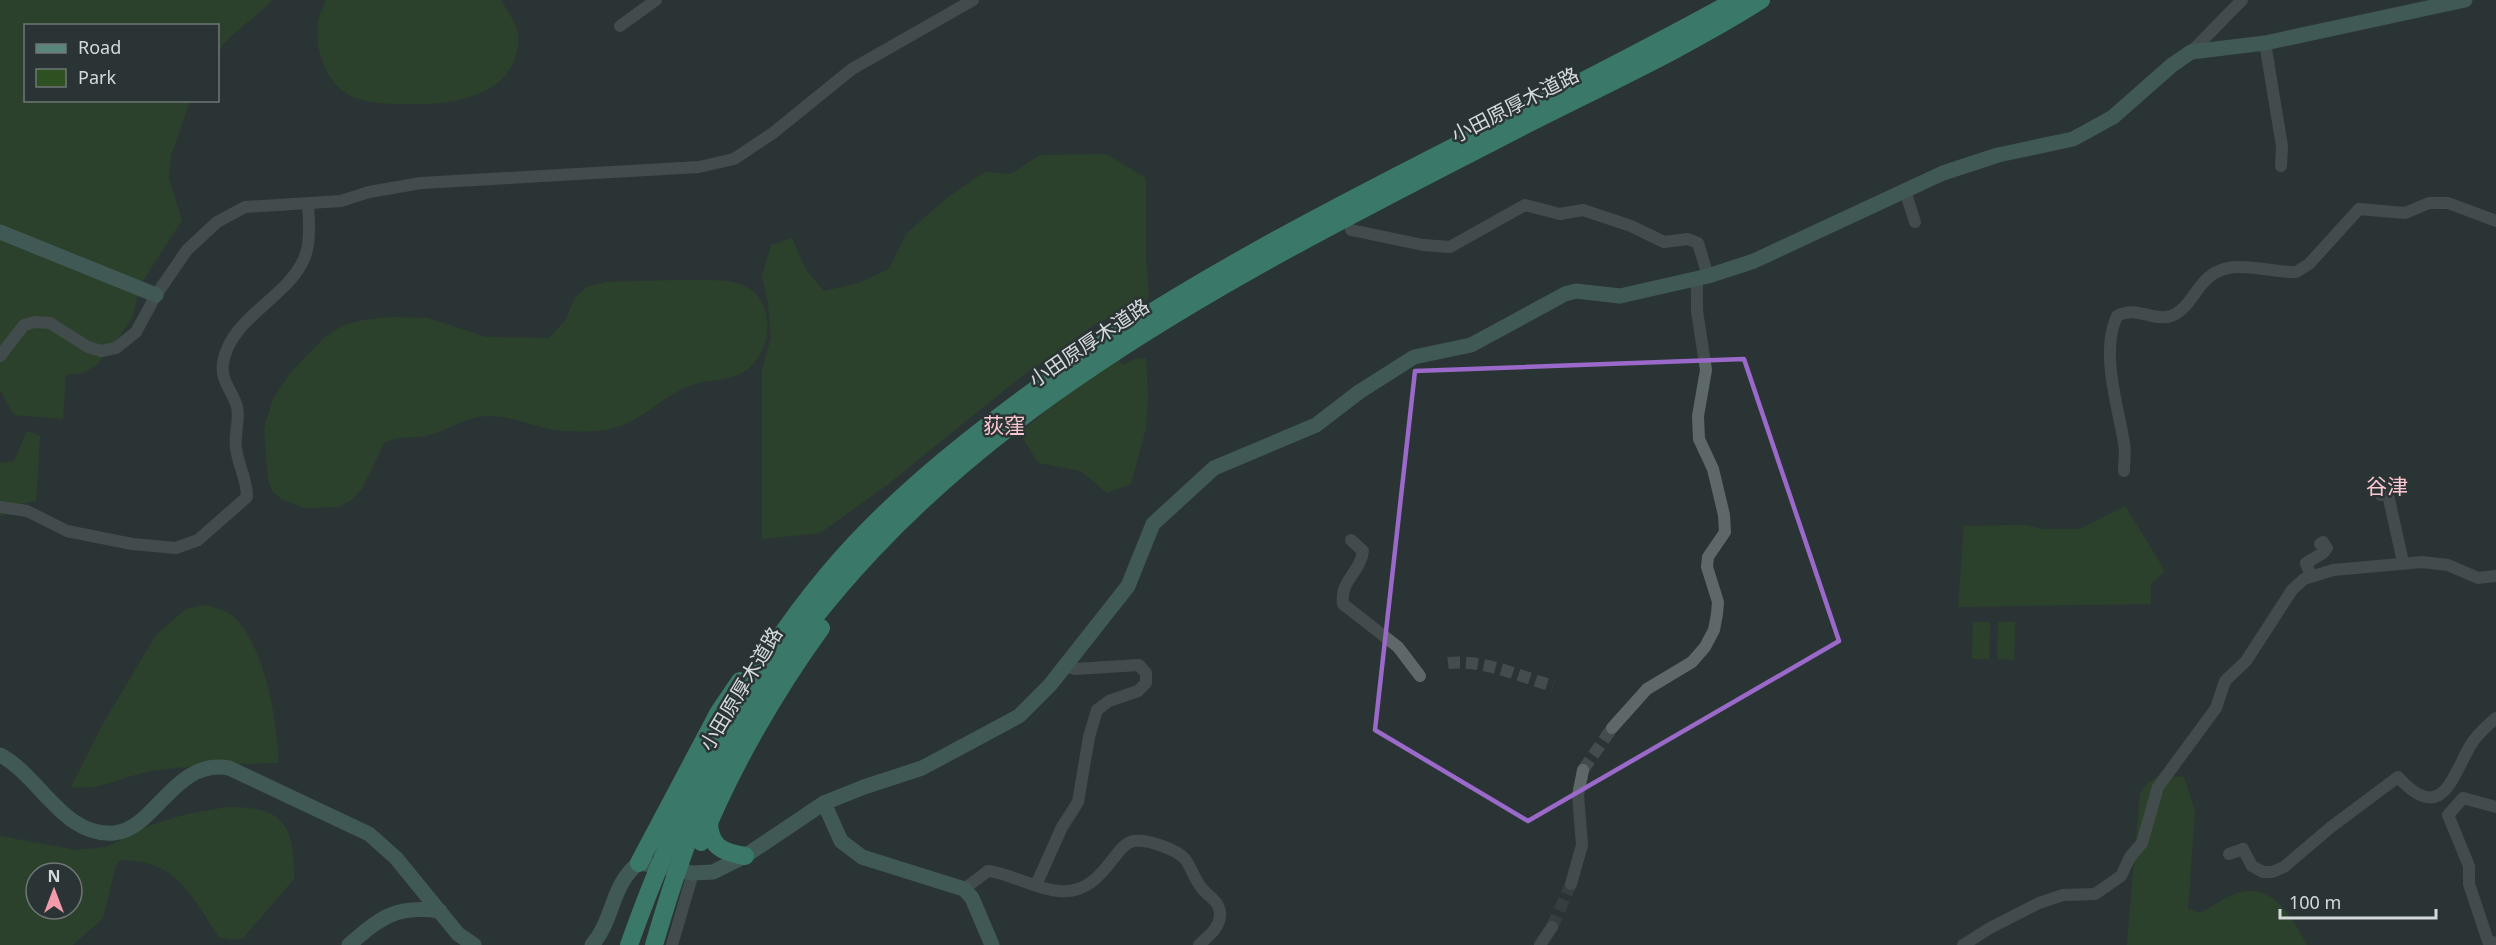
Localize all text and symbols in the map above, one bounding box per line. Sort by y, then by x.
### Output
legend [24,24,219,102]
text: Road [78,35,121,59]
street label: 小田原厚木道路 [1446,61,1583,148]
text: Park [78,65,116,89]
street label: 小田原厚木道路 [1023,292,1154,393]
district label: 荻窪 [983,411,1025,439]
district label: 谷津 [2366,472,2408,500]
street label: 小田原厚木道路 [693,622,788,756]
north arrow [24,861,84,921]
text: N [47,865,61,887]
scale bar [2280,882,2436,920]
text: 100 m [2289,890,2341,914]

